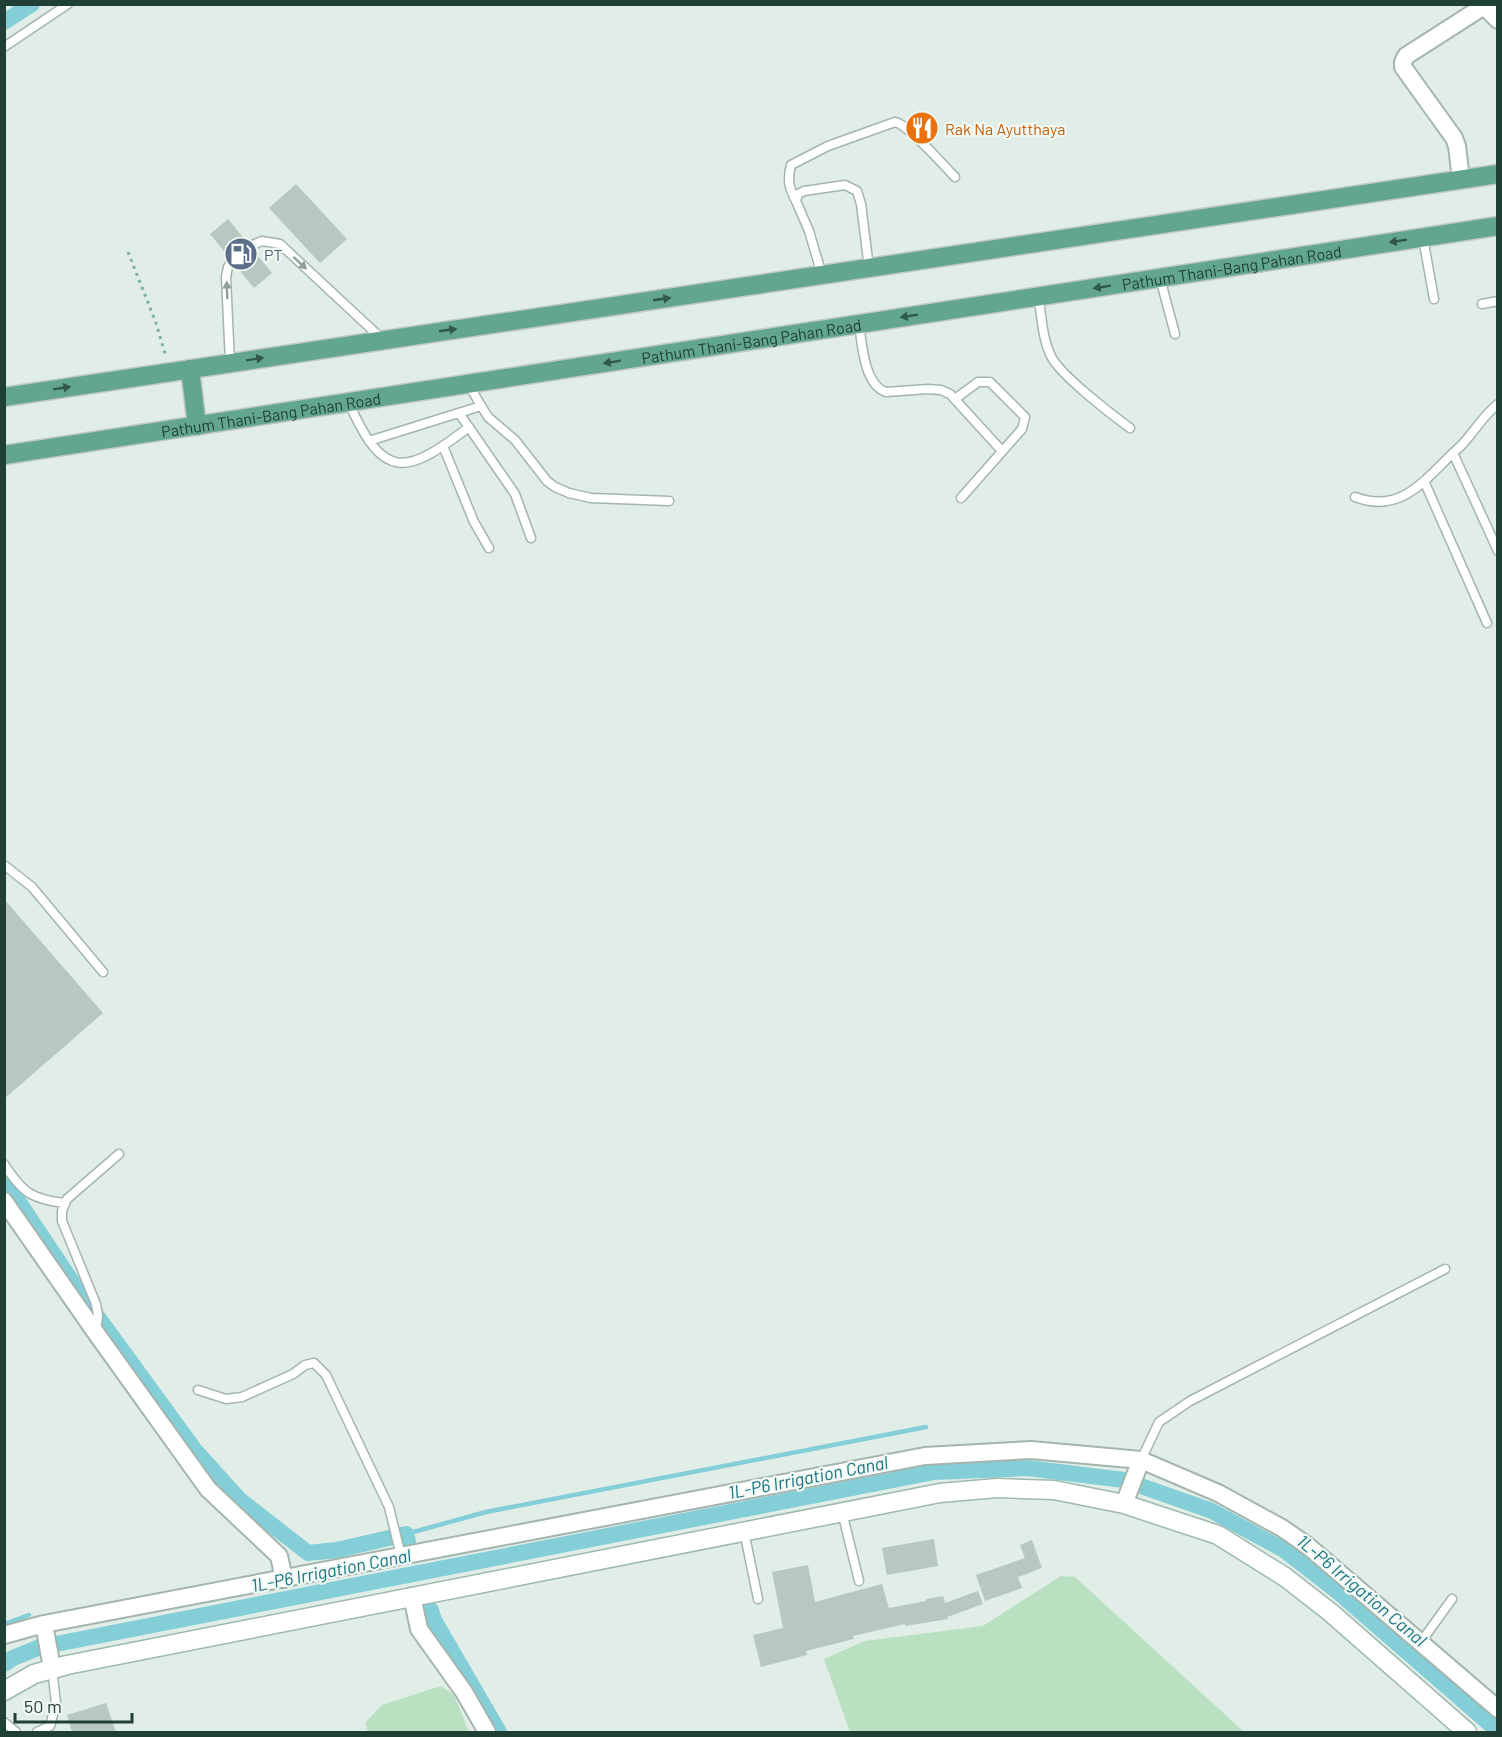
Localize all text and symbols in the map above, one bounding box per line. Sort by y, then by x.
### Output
restaurant icon: Rak Na Ayutthaya [904,110,940,146]
place label: Rak Na Ayutthaya [945,119,1065,138]
fuel station icon: PT [223,236,259,272]
one-way arrow [1389,237,1408,246]
street label: Pathum Thani-Bang Pahan Road [1120,241,1343,293]
place label: PT [264,245,283,264]
one-way arrow [292,255,306,269]
one-way arrow [222,281,231,300]
one-way arrow [1092,282,1111,291]
one-way arrow [652,294,671,303]
one-way arrow [899,312,918,321]
street label: Pathum Thani-Bang Pahan Road [640,314,863,367]
one-way arrow [439,326,458,335]
one-way arrow [246,355,265,364]
one-way arrow [603,357,622,366]
one-way arrow [53,384,72,393]
street label: Pathum Thani-Bang Pahan Road [160,388,382,440]
water label: 1L-P6 Irrigation Canal [726,1451,890,1503]
water label: 1L-P6 Irrigation Canal [1293,1529,1431,1651]
water label: 1L-P6 Irrigation Canal [249,1544,413,1596]
scale bar [15,1686,132,1724]
text: 50 m [24,1695,62,1717]

